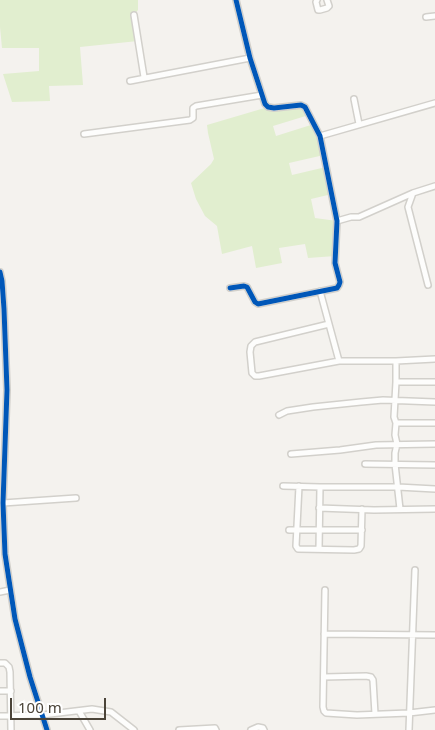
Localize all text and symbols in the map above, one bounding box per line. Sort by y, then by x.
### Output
scale bar [12,688,109,720]
text: 100 m [18,697,62,717]

